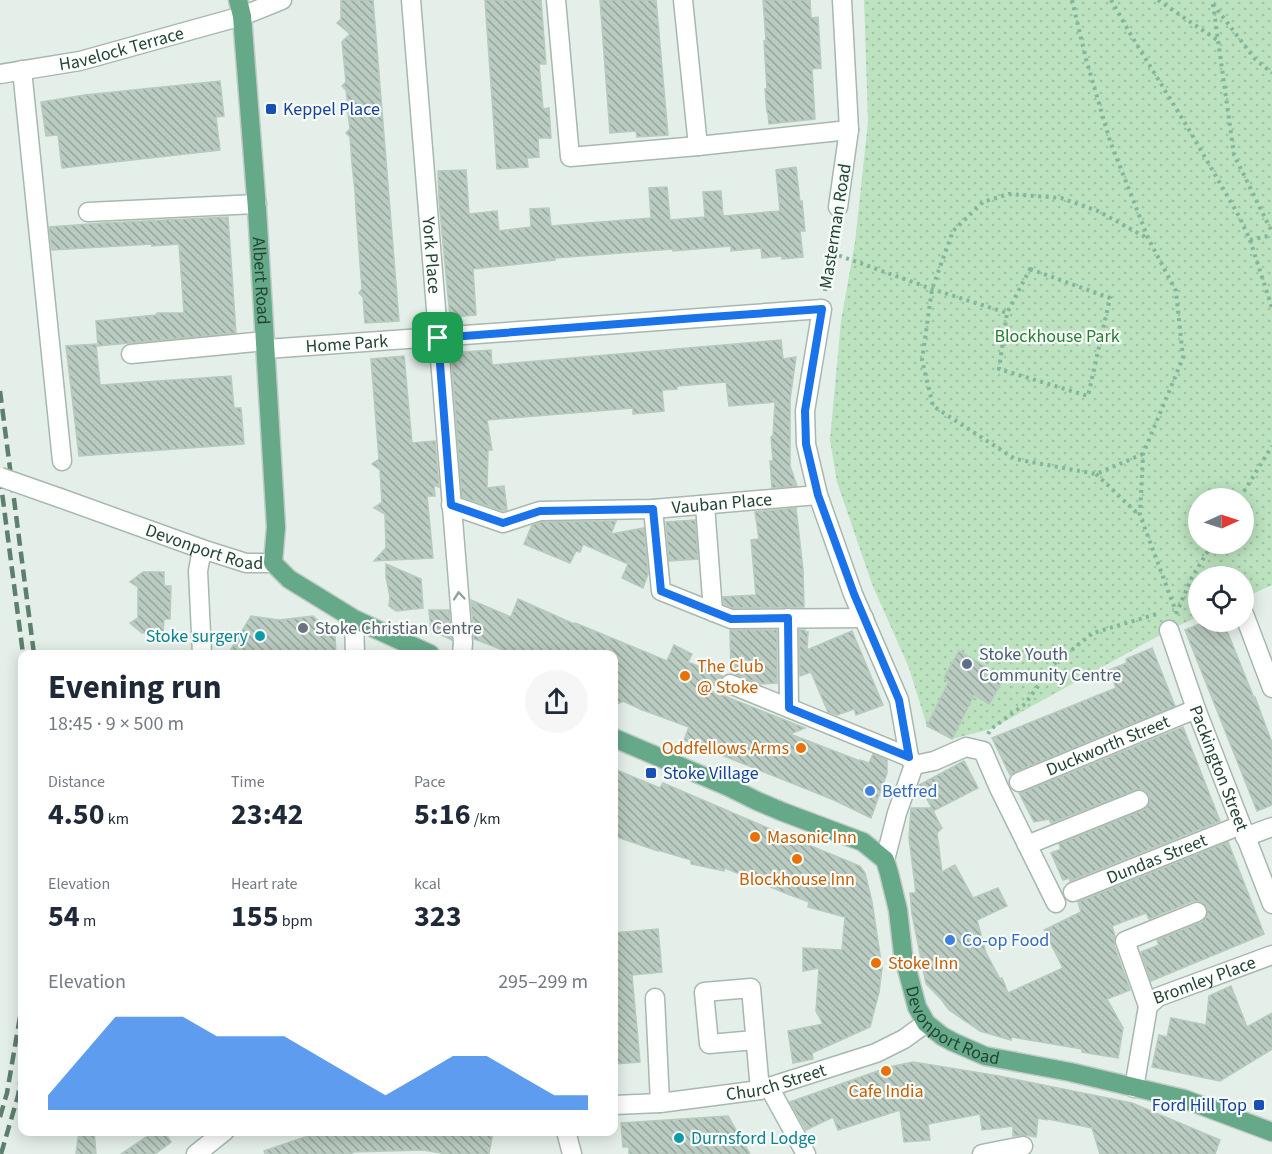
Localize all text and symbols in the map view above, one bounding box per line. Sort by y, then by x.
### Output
street label: Havelock Terrace [57,21,187,77]
place label: Keppel Place [283,97,380,122]
marker: Keppel Place [264,102,278,116]
street label: Masterman Road [813,162,858,290]
street label: York Place [415,215,447,295]
street label: Albert Road [246,236,276,325]
pin [412,312,463,363]
icon: arrive [421,321,454,354]
park label: Blockhouse Park [994,324,1120,349]
street label: Home Park [305,329,389,359]
street label: Vauban Place [671,487,773,520]
north arrow [1188,488,1254,554]
map controls [1188,488,1254,632]
street label: Devonport Road [142,518,263,576]
button: locate [1188,566,1254,632]
one-way arrow [453,591,466,600]
place label: Stoke Christian Centre [315,616,482,641]
marker: Stoke Christian Centre [296,621,310,635]
place label: Stoke surgery [146,624,249,649]
marker: Stoke surgery [253,629,267,643]
place label: Stoke Youth Community Centre [979,642,1121,688]
place label: The Club @ Stoke [697,654,764,700]
marker: Stoke Youth Community Centre [960,657,974,671]
text: Evening run [48,664,222,711]
marker: The Club @ Stoke [678,669,692,683]
button: share [525,670,588,733]
street label: Packington Street [1183,702,1254,835]
street label: Duckworth Street [1042,709,1174,782]
text: 18:45 · 9 × 500 m [48,710,184,738]
place label: Oddfellows Arms [662,736,789,761]
marker: Oddfellows Arms [794,741,808,755]
place label: Stoke Village [663,761,759,786]
marker: Stoke Village [644,766,658,780]
text: Distance [48,771,105,793]
text: Time [231,771,265,793]
text: Pace [414,771,445,793]
place label: Betfred [882,779,938,804]
marker: Betfred [863,784,877,798]
text: 4.50 [48,793,105,836]
text: 23:42 [231,793,303,836]
text: 5:16 [414,793,471,836]
text: km [105,808,129,830]
text: /km [471,808,501,830]
place label: Masonic Inn [767,825,857,850]
street label: Dundas Street [1103,828,1211,890]
marker: Masonic Inn [748,830,762,844]
marker: Blockhouse Inn [790,852,804,866]
place label: Blockhouse Inn [739,867,855,892]
text: Elevation [48,873,110,895]
text: Heart rate [231,873,298,895]
text: kcal [414,873,441,895]
text: 54 [48,895,80,938]
text: 155 [231,895,279,938]
text: 323 [414,895,462,938]
text: m [80,910,96,932]
text: bpm [279,910,313,932]
place label: Co-op Food [962,928,1049,953]
marker: Co-op Food [943,933,957,947]
street label: Bromley Place [1150,950,1259,1011]
place label: Stoke Inn [888,951,958,976]
marker: Stoke Inn [869,956,883,970]
text: Elevation [48,968,126,996]
text: 295–299 m [498,968,588,996]
street label: Devonport Road [899,983,1002,1071]
street label: Church Street [724,1058,829,1107]
marker: Cafe India [879,1064,893,1078]
place label: Cafe India [848,1079,924,1104]
place label: Ford Hill Top [1152,1093,1247,1118]
marker: Ford Hill Top [1252,1098,1266,1112]
place label: Durnsford Lodge [691,1126,816,1151]
marker: Durnsford Lodge [672,1131,686,1145]

